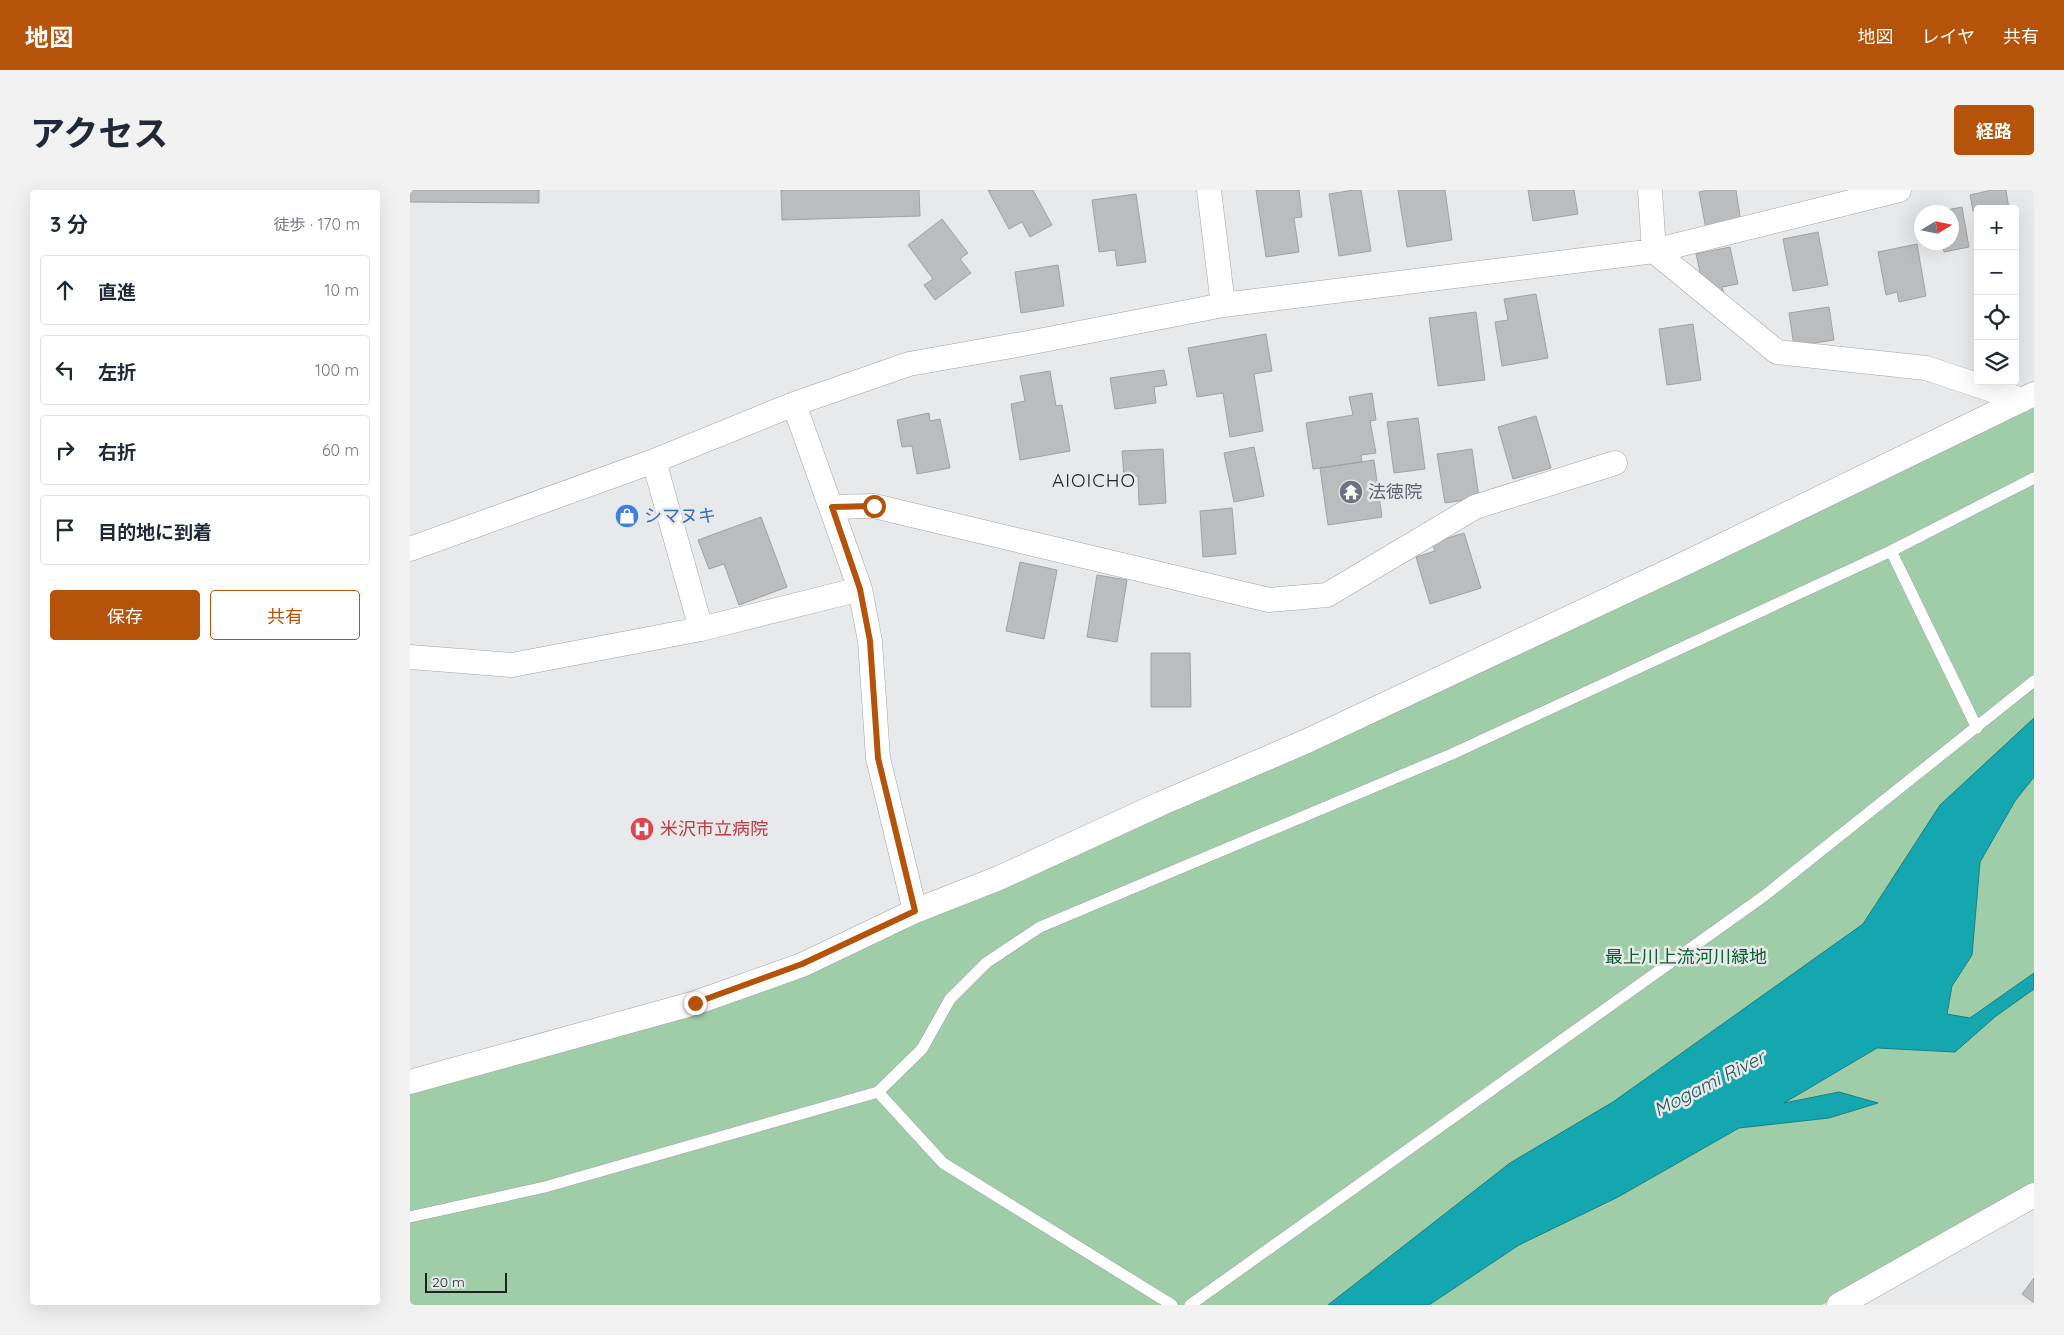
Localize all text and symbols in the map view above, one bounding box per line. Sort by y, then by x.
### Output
text: 地図 [25,22,73,52]
text: 地図 [1858,25,1894,48]
text: レイヤ [1922,25,1975,48]
text: 共有 [2003,25,2039,48]
button: 経路 [1954,105,2034,155]
text: アクセス [30,111,168,155]
north arrow [1914,205,1959,250]
map controls [1974,205,2019,385]
button: + [1974,205,2019,250]
text: 3 分 [50,211,88,237]
text: 徒歩 · 170 m [274,214,360,234]
button: − [1974,250,2019,295]
icon: ahead [51,276,79,304]
text: 直進 [98,280,136,304]
text: 10 m [325,280,359,300]
button: locate [1974,295,2019,340]
button: layers [1974,340,2019,385]
icon: left [51,356,79,384]
text: 左折 [98,360,136,384]
text: 100 m [315,360,359,380]
icon: right [51,436,79,464]
text: 右折 [98,440,136,464]
text: 60 m [322,440,359,460]
district label: AIOICHO [1052,468,1136,492]
temple icon: 法徳院 [1338,479,1364,505]
place label: 法徳院 [1368,480,1422,503]
route start [863,495,886,518]
shop icon: シマヌキ [614,503,640,529]
place label: シマヌキ [644,504,716,527]
icon: arrive [51,516,79,544]
text: 目的地に到着 [98,520,212,544]
button: 保存 [50,590,200,640]
button: 共有 [210,590,360,640]
hospital icon: 米沢市立病院 [629,816,655,842]
place label: 米沢市立病院 [660,817,768,840]
park label: 最上川上流河川緑地 [1605,945,1767,968]
route end [684,992,707,1015]
water label: Mogami River [1649,1043,1771,1121]
scale bar [425,1270,508,1293]
text: 20 m [432,1273,465,1291]

